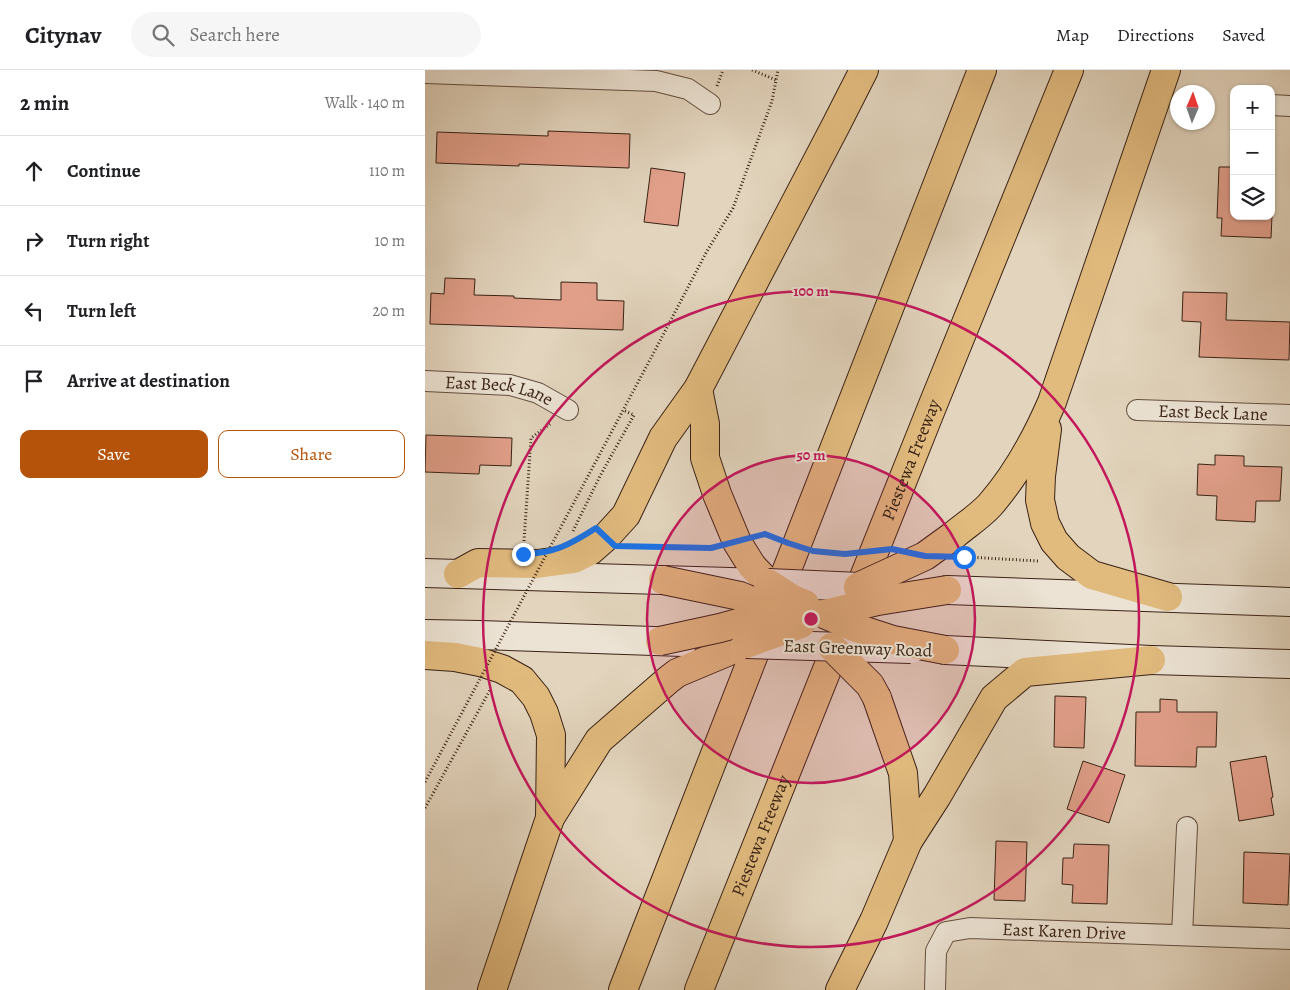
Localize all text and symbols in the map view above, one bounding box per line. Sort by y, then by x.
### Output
search box [131,12,481,57]
text: Citynav [25,19,101,51]
icon: search [149,21,177,49]
text: Search here [189,22,280,48]
text: Map [1056,23,1089,47]
text: Directions [1117,23,1194,47]
text: Saved [1222,23,1265,47]
north arrow [1170,85,1215,130]
map controls [1230,85,1275,220]
button: + [1230,85,1275,130]
text: 2 min [20,89,69,117]
text: Walk · 140 m [325,92,405,114]
button: − [1230,130,1275,175]
icon: ahead [20,157,48,185]
text: Continue [67,158,141,184]
text: 110 m [369,160,405,182]
button: layers [1230,175,1275,220]
icon: right [20,227,48,255]
text: Turn right [67,228,149,254]
text: 10 m [375,230,405,252]
text: 100 m [793,281,829,301]
icon: left [20,297,48,325]
text: Turn left [67,298,136,324]
text: 20 m [372,300,405,322]
icon: arrive [20,367,48,395]
text: Arrive at destination [67,368,230,394]
street label: East Beck Lane [445,370,558,411]
street label: Piestewa Freeway [876,395,946,524]
street label: East Beck Lane [1158,399,1268,426]
button: Save [20,430,208,478]
button: Share [218,430,405,478]
text: 50 m [796,445,826,465]
route end [512,543,535,566]
route start [953,546,976,569]
centre of rings [802,610,820,628]
street label: East Greenway Road [783,633,933,663]
street label: Piestewa Freeway [726,771,796,900]
street label: East Karen Drive [1002,917,1126,945]

